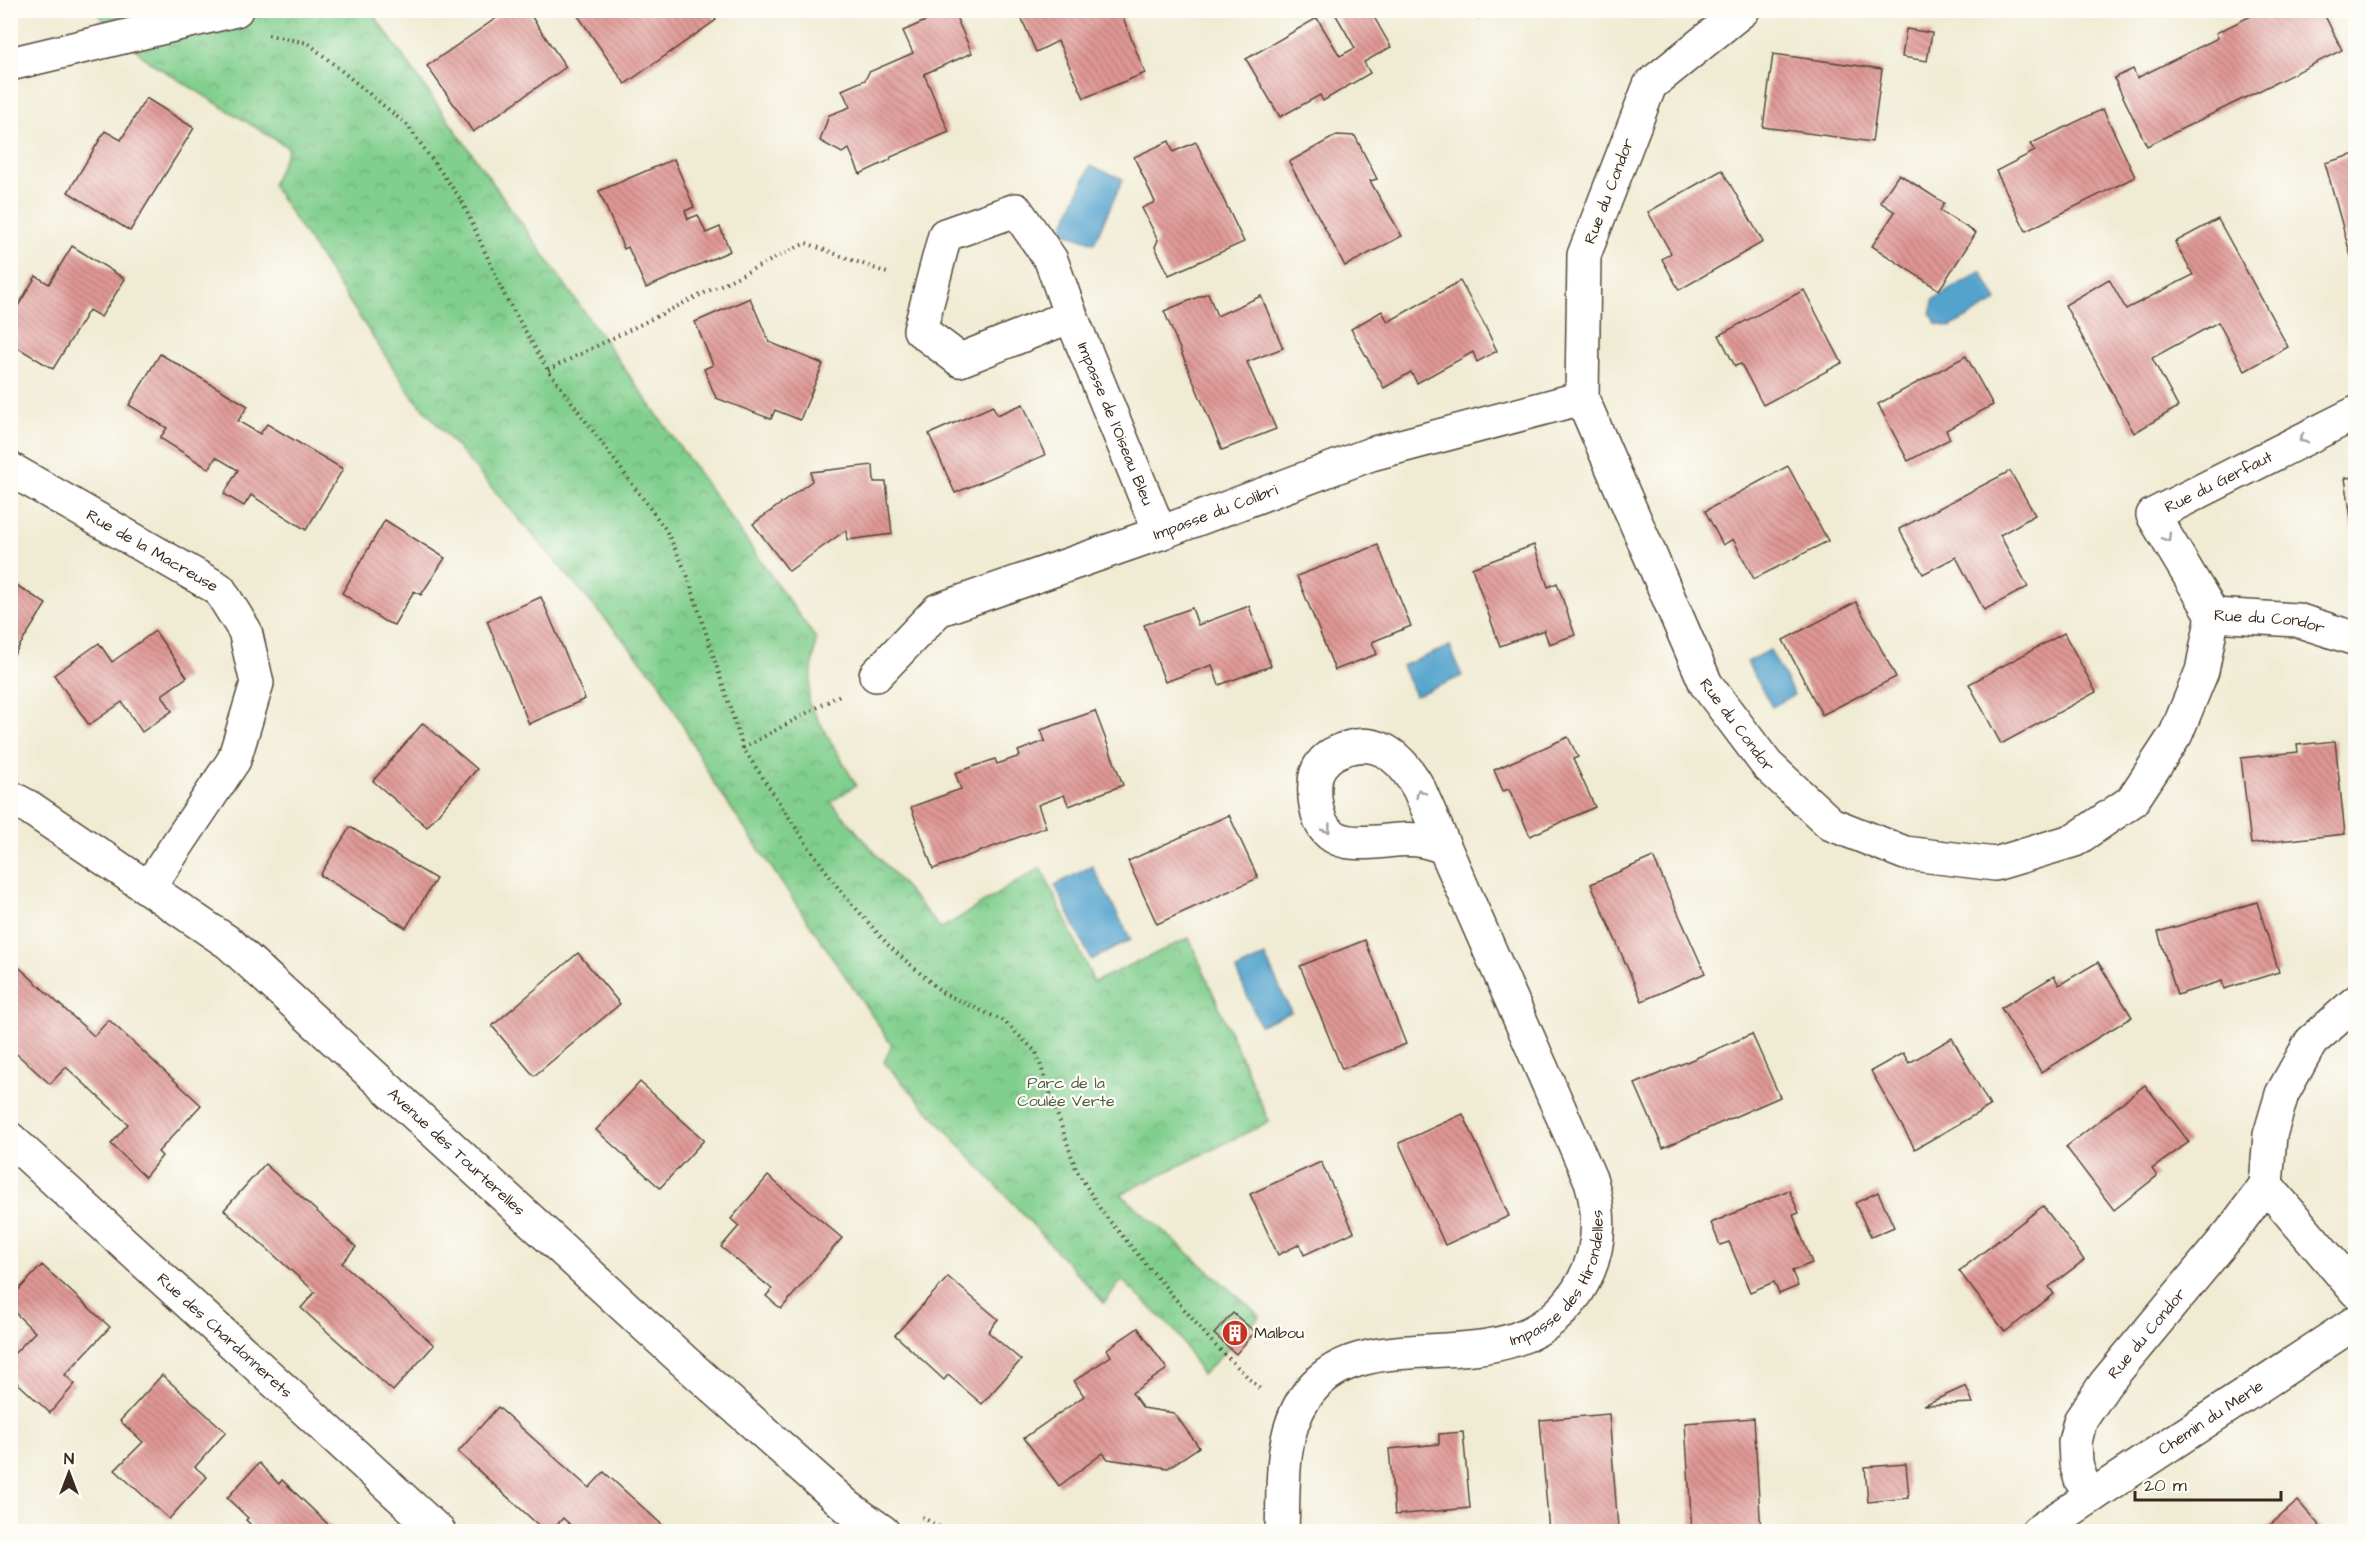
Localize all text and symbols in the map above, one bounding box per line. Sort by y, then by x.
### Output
street label: Rue du Condor [1579,135,1639,247]
street label: Impasse de l'Oiseau Bleu [1072,339,1159,509]
one-way arrow [2299,432,2310,443]
street label: Rue du Gerfaut [2161,445,2277,518]
street label: Impasse du Colibri [1150,479,1281,546]
street label: Rue de la Macreuse [82,504,222,597]
one-way arrow [2160,532,2172,542]
street label: Rue du Condor [2213,604,2328,639]
street label: Rue du Condor [1695,674,1779,777]
one-way arrow [1416,789,1428,800]
one-way arrow [1319,822,1330,833]
park label: Parc de la Coulée Verte [1017,1072,1115,1112]
street label: Avenue des Tourterelles [383,1083,530,1221]
street label: Impasse des Hirondelles [1507,1209,1609,1351]
street label: Rue des Chardonnerets [152,1268,297,1403]
street label: Rue du Condor [2103,1283,2191,1384]
building icon: Malbou [1220,1318,1250,1348]
place label: Malbou [1254,1322,1304,1344]
street label: Chemin du Merle [2154,1375,2268,1460]
north arrow [39,1443,99,1503]
text: N [64,1448,74,1470]
scale bar [2135,1464,2280,1502]
text: 20 m [2144,1473,2187,1498]

